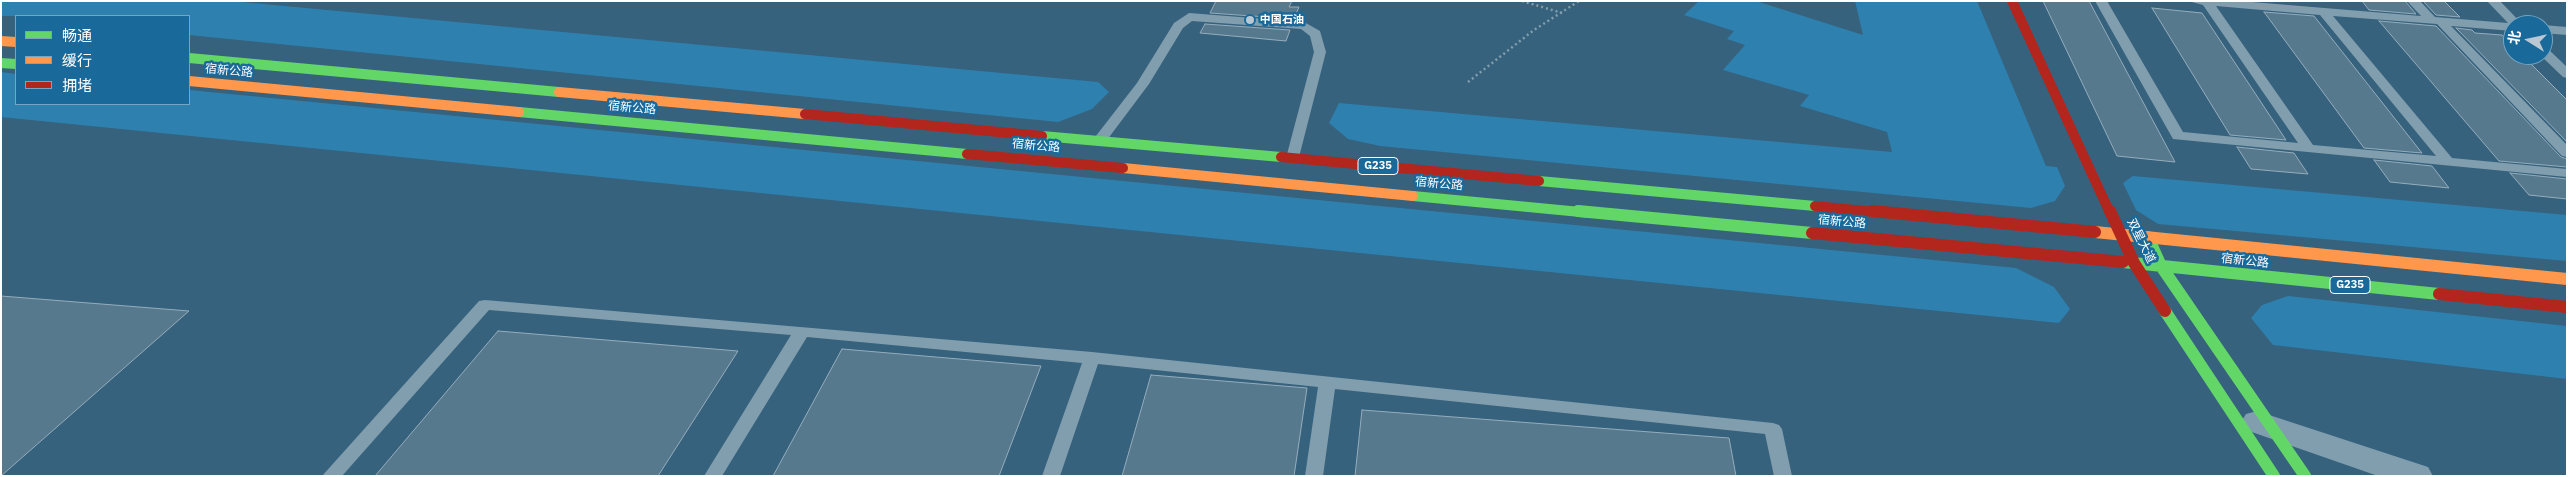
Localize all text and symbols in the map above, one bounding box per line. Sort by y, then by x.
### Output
place label: 中国石油 [1260,13,1304,27]
marker: 中国石油 [1244,14,1256,26]
legend [15,15,190,105]
north arrow [2503,15,2553,65]
text: 畅通 [62,26,92,45]
text: 北 [2504,29,2524,46]
text: 缓行 [62,51,92,70]
street label: 宿新公路 [204,62,254,80]
text: 拥堵 [62,76,92,95]
street label: 宿新公路 [607,99,657,117]
street label: 宿新公路 [1011,137,1061,155]
road number: G235 [1358,158,1398,175]
street label: 宿新公路 [1414,175,1464,193]
street label: 宿新公路 [1817,213,1867,231]
street label: 双星大道 [2124,216,2158,266]
street label: 宿新公路 [2220,251,2270,271]
road number: G235 [2330,276,2370,294]

